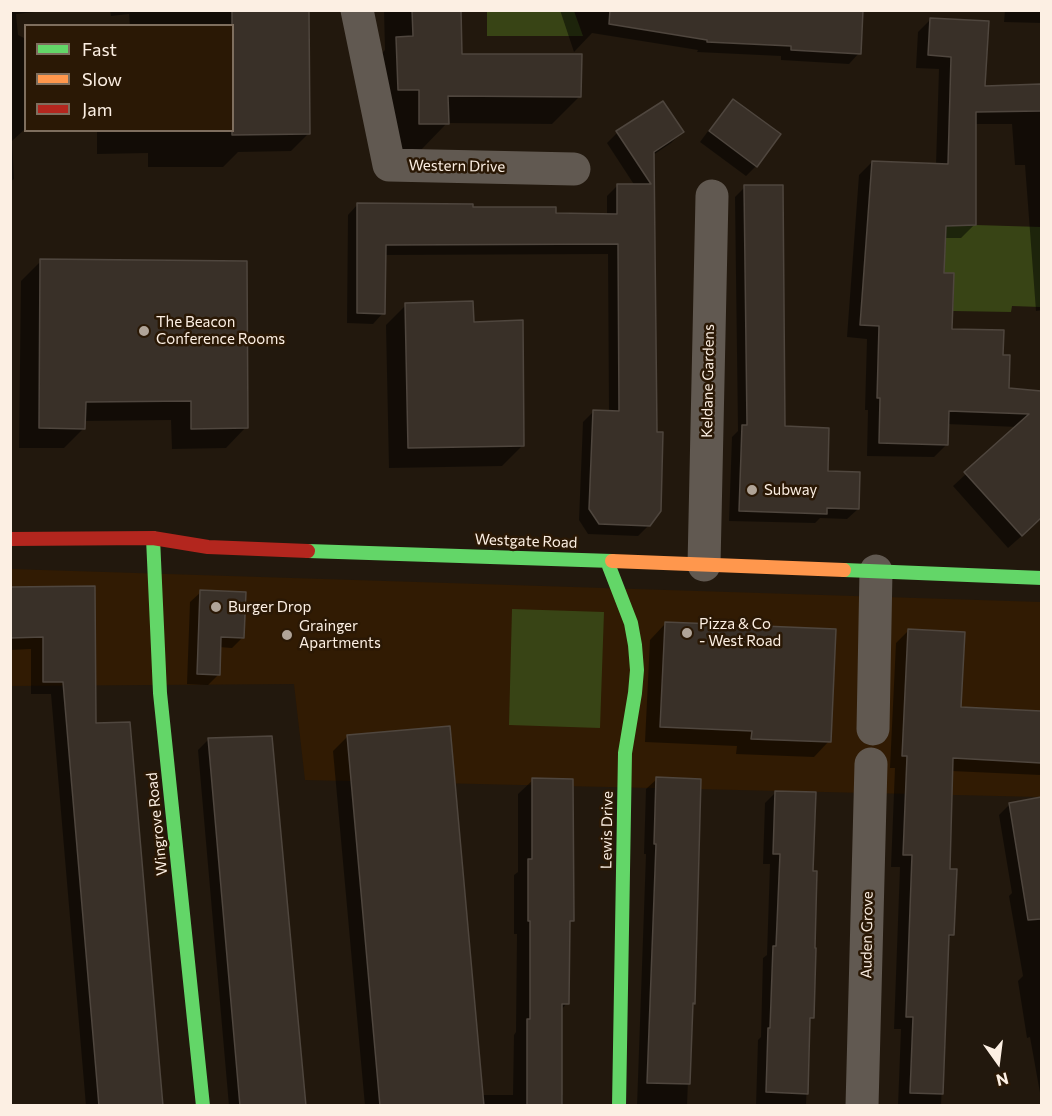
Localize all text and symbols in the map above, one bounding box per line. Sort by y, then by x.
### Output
legend [24,24,234,132]
text: Fast [82,38,117,60]
text: Slow [82,68,122,90]
text: Jam [82,98,112,120]
street label: Western Drive [409,156,505,176]
place label: The Beacon Conference Rooms [156,313,285,348]
marker: The Beacon Conference Rooms [137,324,151,338]
street label: Keldane Gardens [698,324,718,438]
place label: Subway [764,481,817,499]
marker: Subway [745,483,759,497]
street label: Westgate Road [474,530,578,552]
place label: Burger Drop [228,598,311,616]
marker: Burger Drop [209,600,223,614]
place label: Pizza & Co - West Road [699,615,781,650]
place label: Grainger Apartments [299,617,381,652]
marker: Pizza & Co - West Road [680,626,694,640]
marker: Grainger Apartments [280,628,294,642]
street label: Wingrove Road [143,772,171,876]
street label: Lewis Drive [597,791,617,869]
street label: Auden Grove [857,891,877,979]
north arrow [968,1032,1028,1092]
text: N [994,1069,1011,1091]

